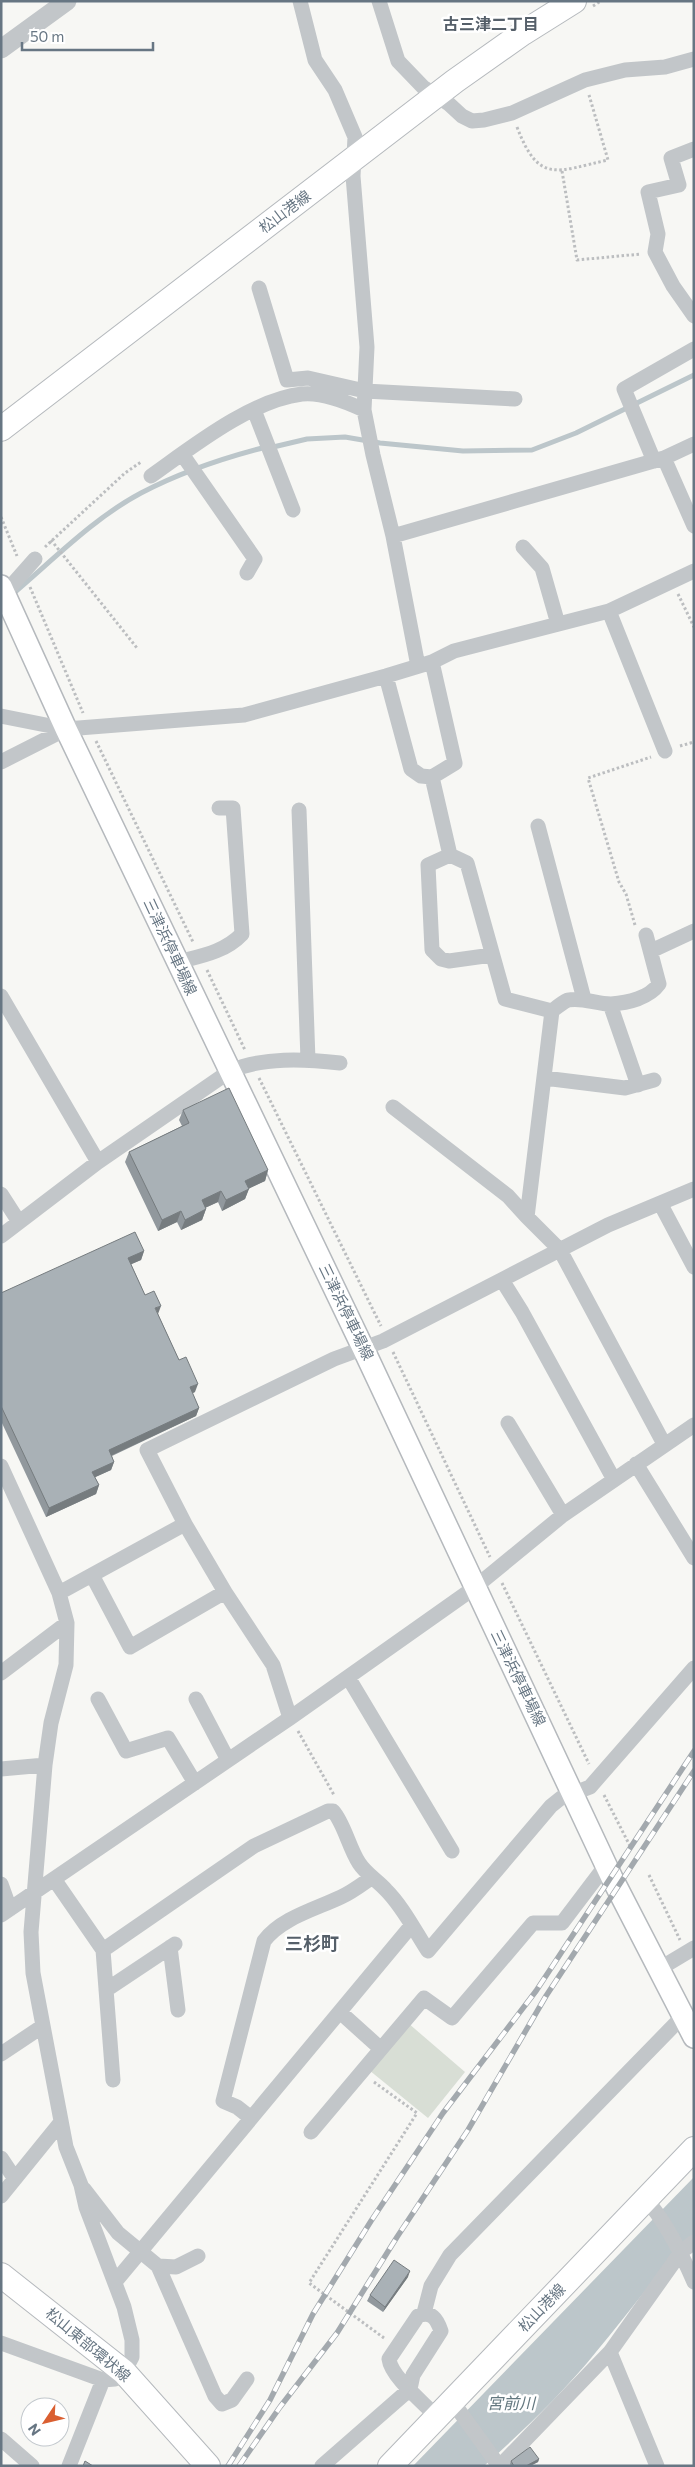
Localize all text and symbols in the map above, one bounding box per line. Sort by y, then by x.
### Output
district label: 古三津二丁目 [443,14,539,33]
scale bar [22,20,154,52]
text: 50 m [30,27,64,45]
street label: 松山港線 [255,186,314,236]
street label: 三津浜停車場線 [141,895,201,998]
street label: 三津浜停車場線 [316,1260,378,1363]
street label: 三津浜停車場線 [488,1626,550,1729]
district label: 三杉町 [285,1932,339,1954]
street label: 松山港線 [514,2279,569,2335]
street label: 松山東部環状線 [43,2304,135,2385]
water label: 宮前川 [487,2393,537,2412]
north arrow [20,2397,70,2447]
text: N [24,2421,44,2439]

